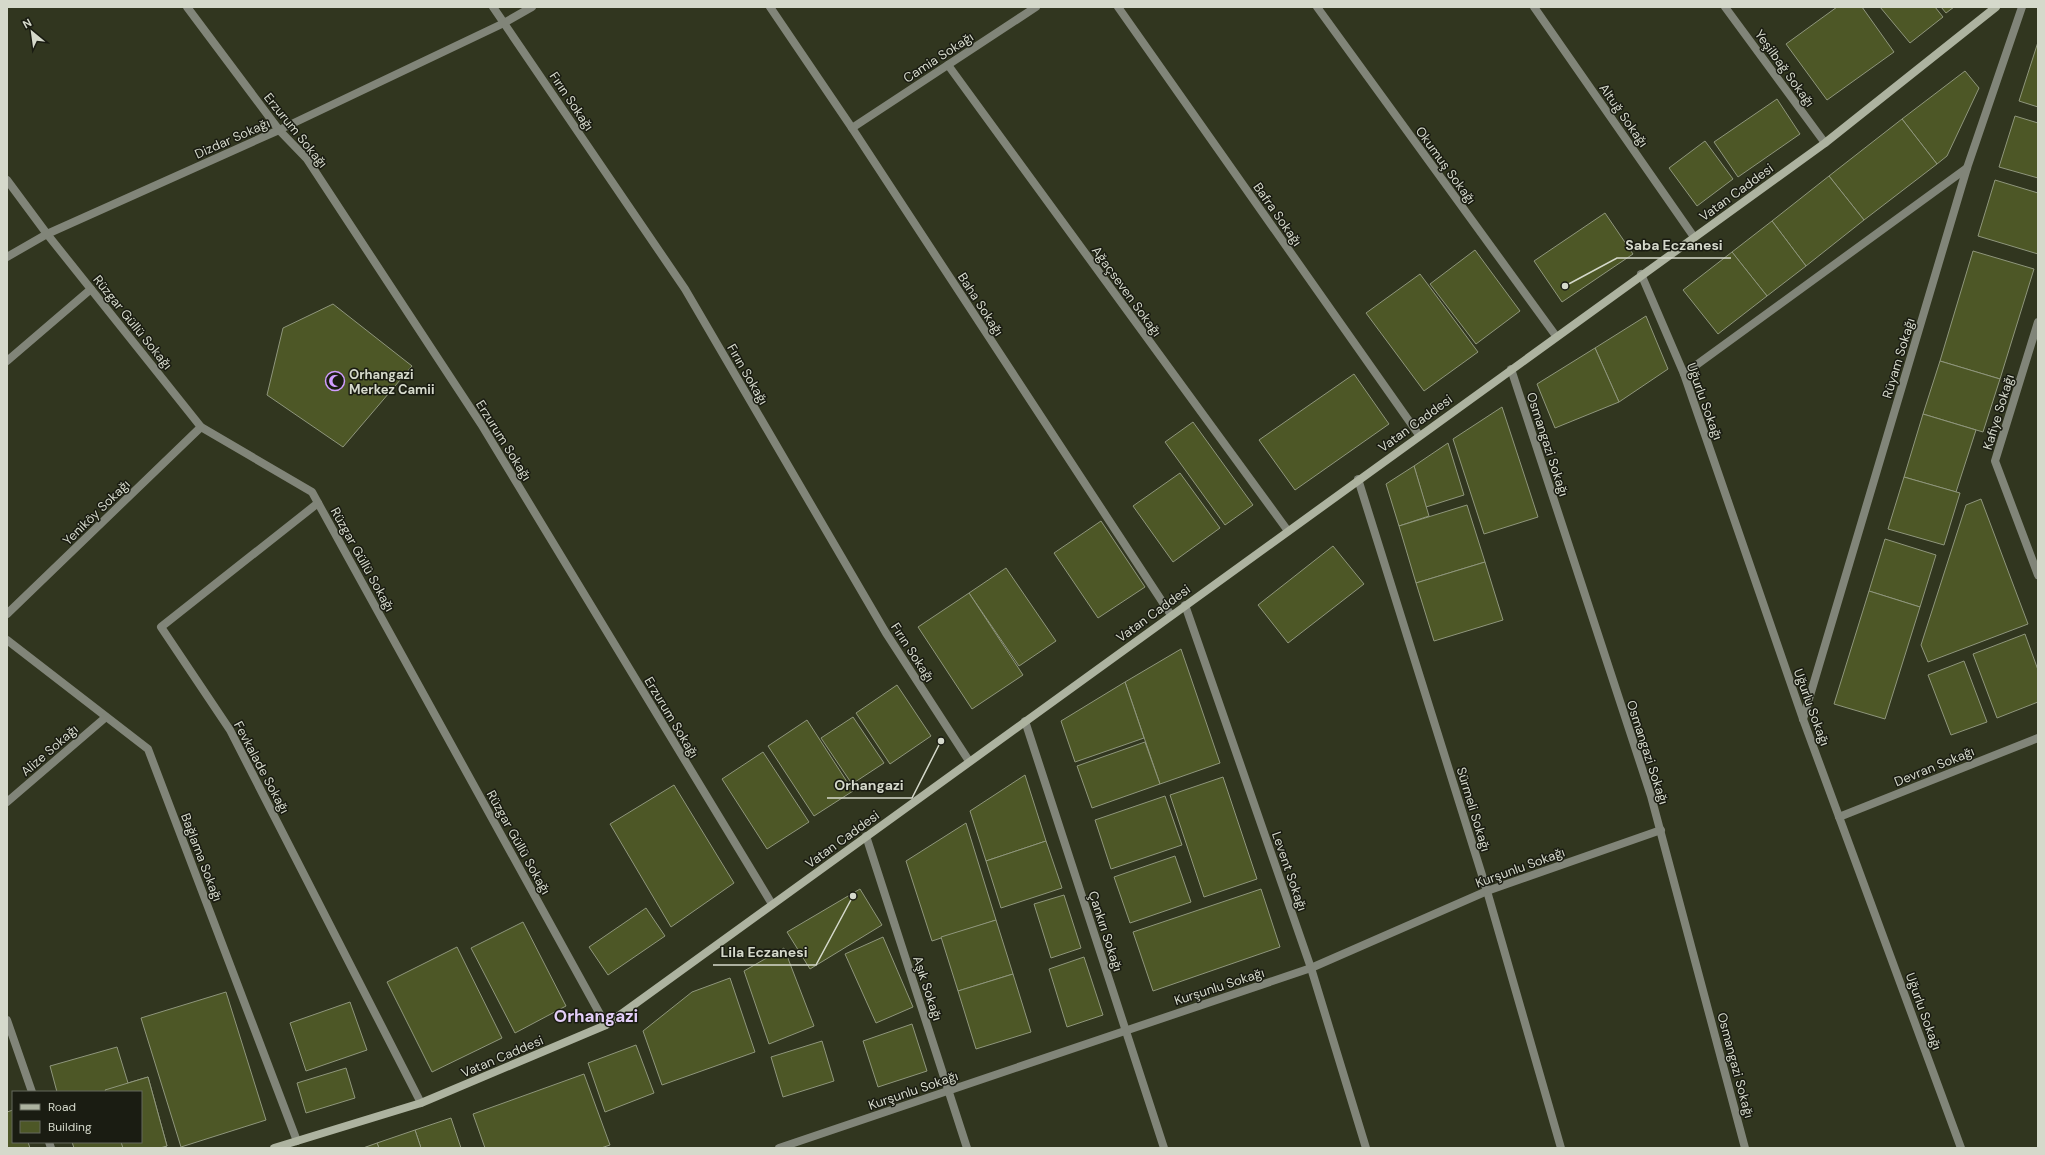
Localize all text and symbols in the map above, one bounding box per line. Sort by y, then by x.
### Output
north arrow [12,12,52,52]
text: N [20,15,34,31]
street label: Yeşilbağ Sokağı [1751,26,1818,110]
street label: Camia Sokağı [900,28,977,86]
street label: Fırın Sokağı [546,69,597,134]
street label: Altuğ Sokağı [1595,80,1652,150]
street label: Erzurum Sokağı [260,89,331,171]
street label: Dizdar Sokağı [192,114,272,163]
street label: Okumuş Sokağı [1412,123,1480,208]
street label: Vatan Caddesi [1696,160,1777,225]
street label: Bafra Sokağı [1250,179,1306,249]
callout: Saba Eczanesi [1617,232,1731,258]
text: Saba Eczanesi [1625,236,1723,254]
street label: Ağaçseven Sokağı [1088,243,1165,340]
street label: Baha Sokağı [954,269,1007,339]
street label: Rüzgar Güllü Sokağı [89,272,176,373]
street label: Rüyam Sokağı [1878,316,1919,400]
street label: Fırın Sokağı [723,341,772,408]
street label: Uğurlu Sokağı [1683,360,1726,442]
place label: Orhangazi Merkez Camii [349,366,434,398]
mosque icon: Orhangazi Merkez Camii [324,370,346,392]
street label: Kafiye Sokağı [1979,372,2018,452]
street label: Osmangazi Sokağı [1523,390,1572,498]
street label: Vatan Caddesi [1375,391,1456,456]
street label: Erzurum Sokağı [472,397,535,484]
street label: Yeniköy Sokağı [59,476,134,549]
street label: Rüzgar Güllü Sokağı [327,504,398,614]
street label: Vatan Caddesi [1113,581,1194,646]
street label: Fırın Sokağı [887,619,938,685]
street label: Uğurlu Sokağı [1790,666,1833,748]
street label: Erzurum Sokağı [641,674,703,761]
street label: Osmangazi Sokağı [1623,698,1672,806]
street label: Fevkalade Sokağı [230,718,293,816]
street label: Alize Sokağı [17,721,81,780]
street label: Devran Sokağı [1892,743,1977,790]
street label: Sürmeli Sokağı [1453,765,1494,853]
callout: Orhangazi [827,772,912,798]
text: Orhangazi [834,776,904,794]
street label: Rüzgar Güllü Sokağı [483,787,554,897]
street label: Vatan Caddesi [802,807,883,872]
street label: Bağlama Sokağı [177,811,226,904]
street label: Levent Sokağı [1268,829,1311,913]
street label: Kurşunlu Sokağı [1473,843,1567,892]
street label: Çankırı Sokağı [1085,889,1127,973]
callout: Lila Eczanesi [713,939,816,965]
text: Lila Eczanesi [721,943,808,961]
street label: Aşık Sokağı [909,954,946,1023]
street label: Kurşunlu Sokağı [1172,964,1266,1009]
street label: Uğurlu Sokağı [1902,970,1945,1052]
district label: Orhangazi [554,1005,638,1027]
street label: Osmangazi Sokağı [1713,1011,1758,1120]
street label: Vatan Caddesi [459,1032,546,1081]
street label: Kurşunlu Sokağı [866,1067,960,1114]
legend [12,1091,142,1143]
text: Road [48,1099,76,1115]
text: Building [48,1119,92,1135]

